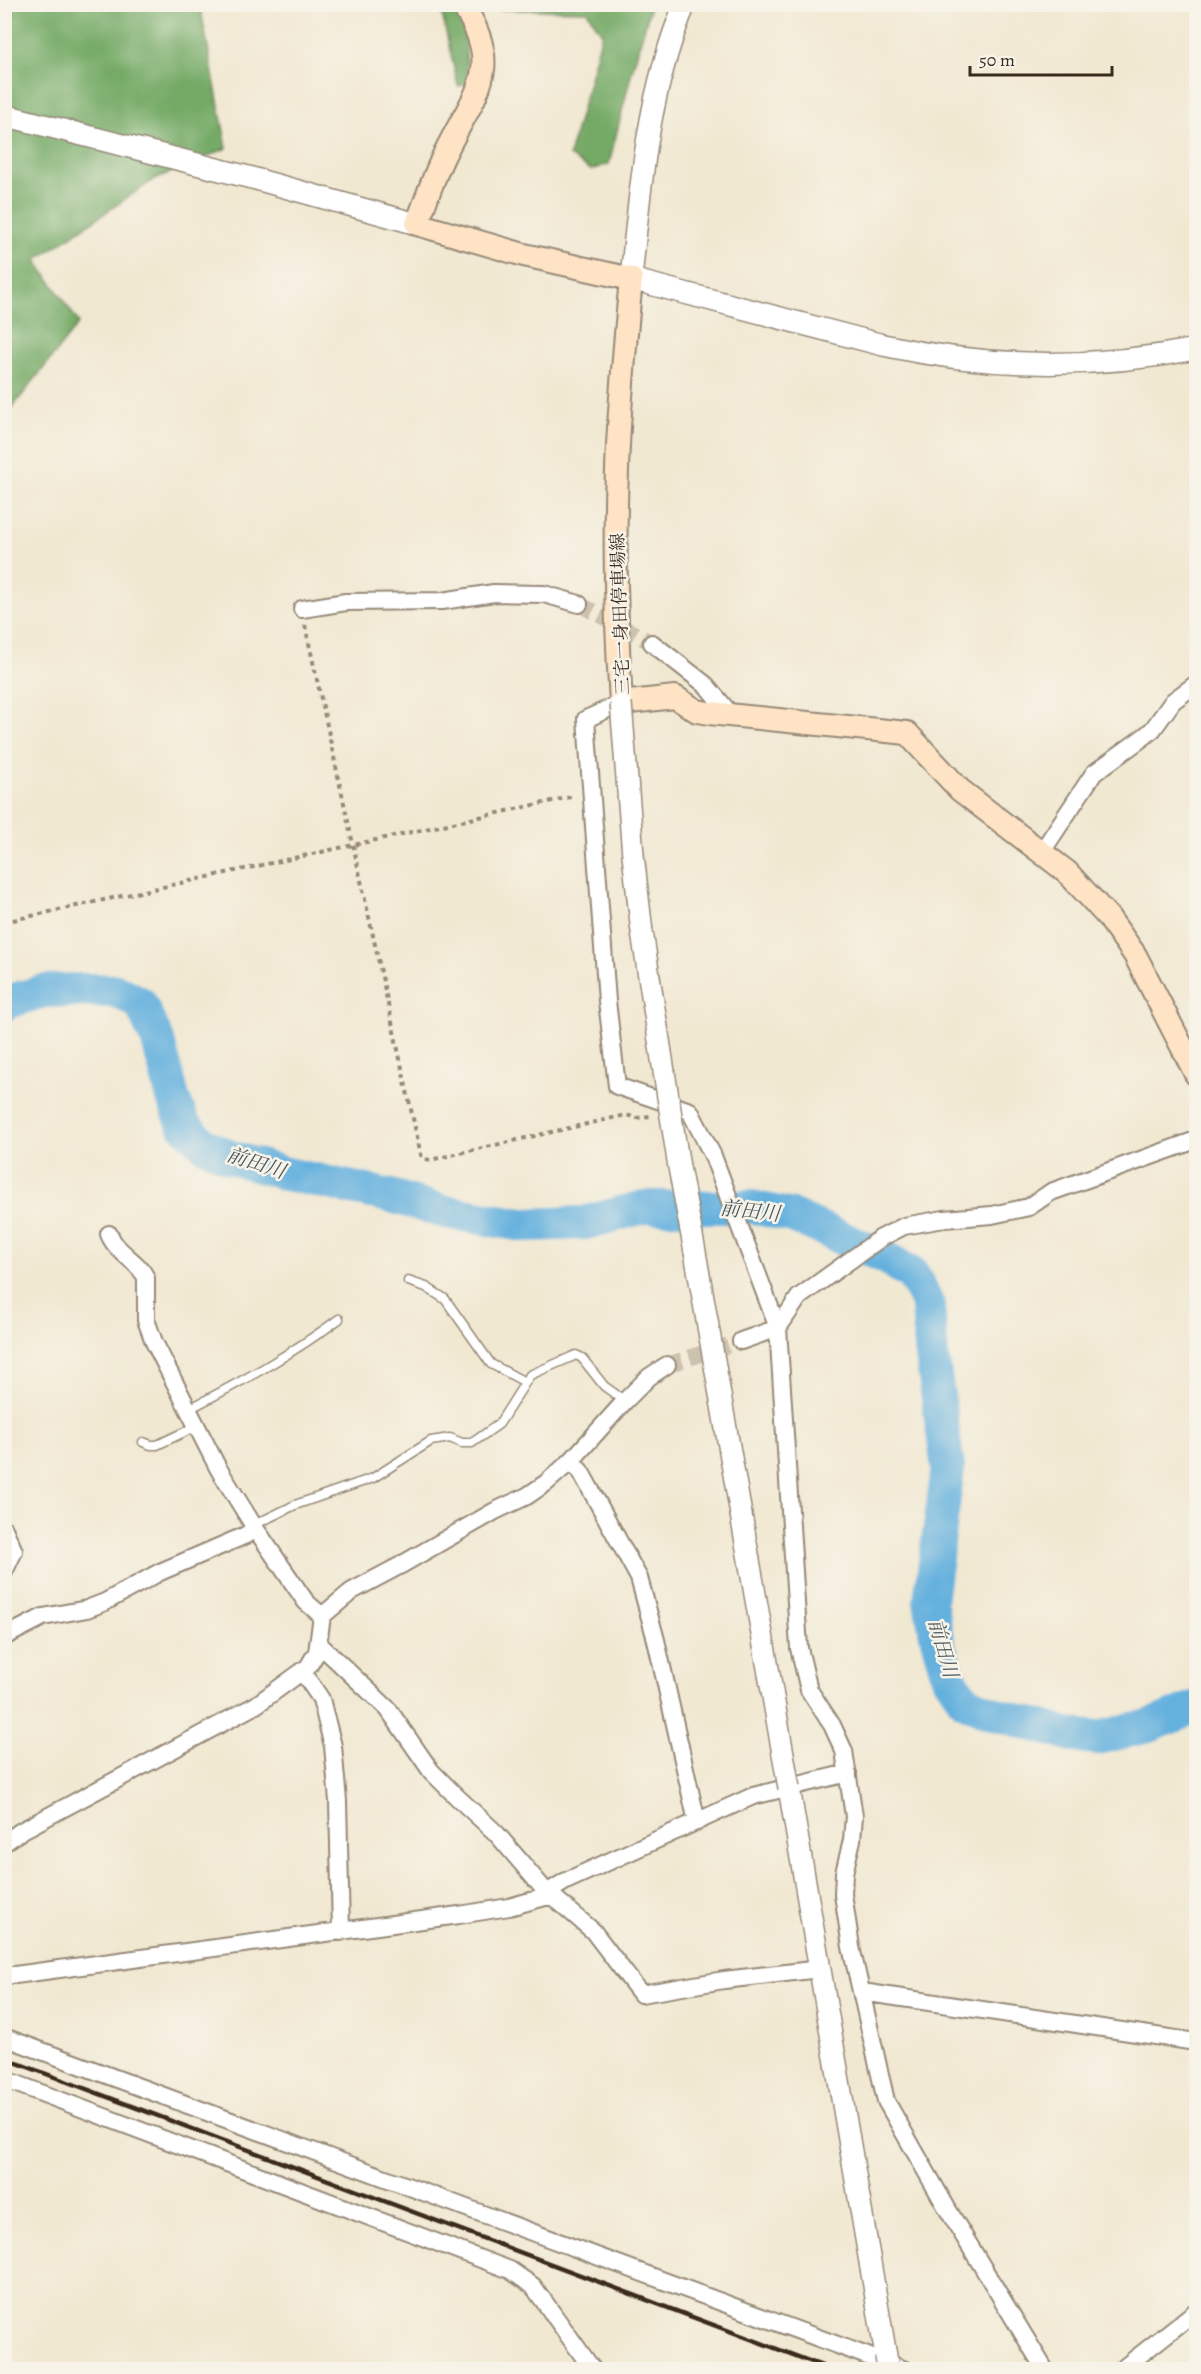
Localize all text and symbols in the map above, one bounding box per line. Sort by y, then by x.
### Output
scale bar [970,39,1112,77]
text: 50 m [979,48,1015,72]
street label: 三宅一身田停車場線 [605,533,635,695]
water label: 前田川 [223,1141,291,1186]
water label: 前田川 [719,1194,783,1228]
water label: 前田川 [922,1615,965,1682]

